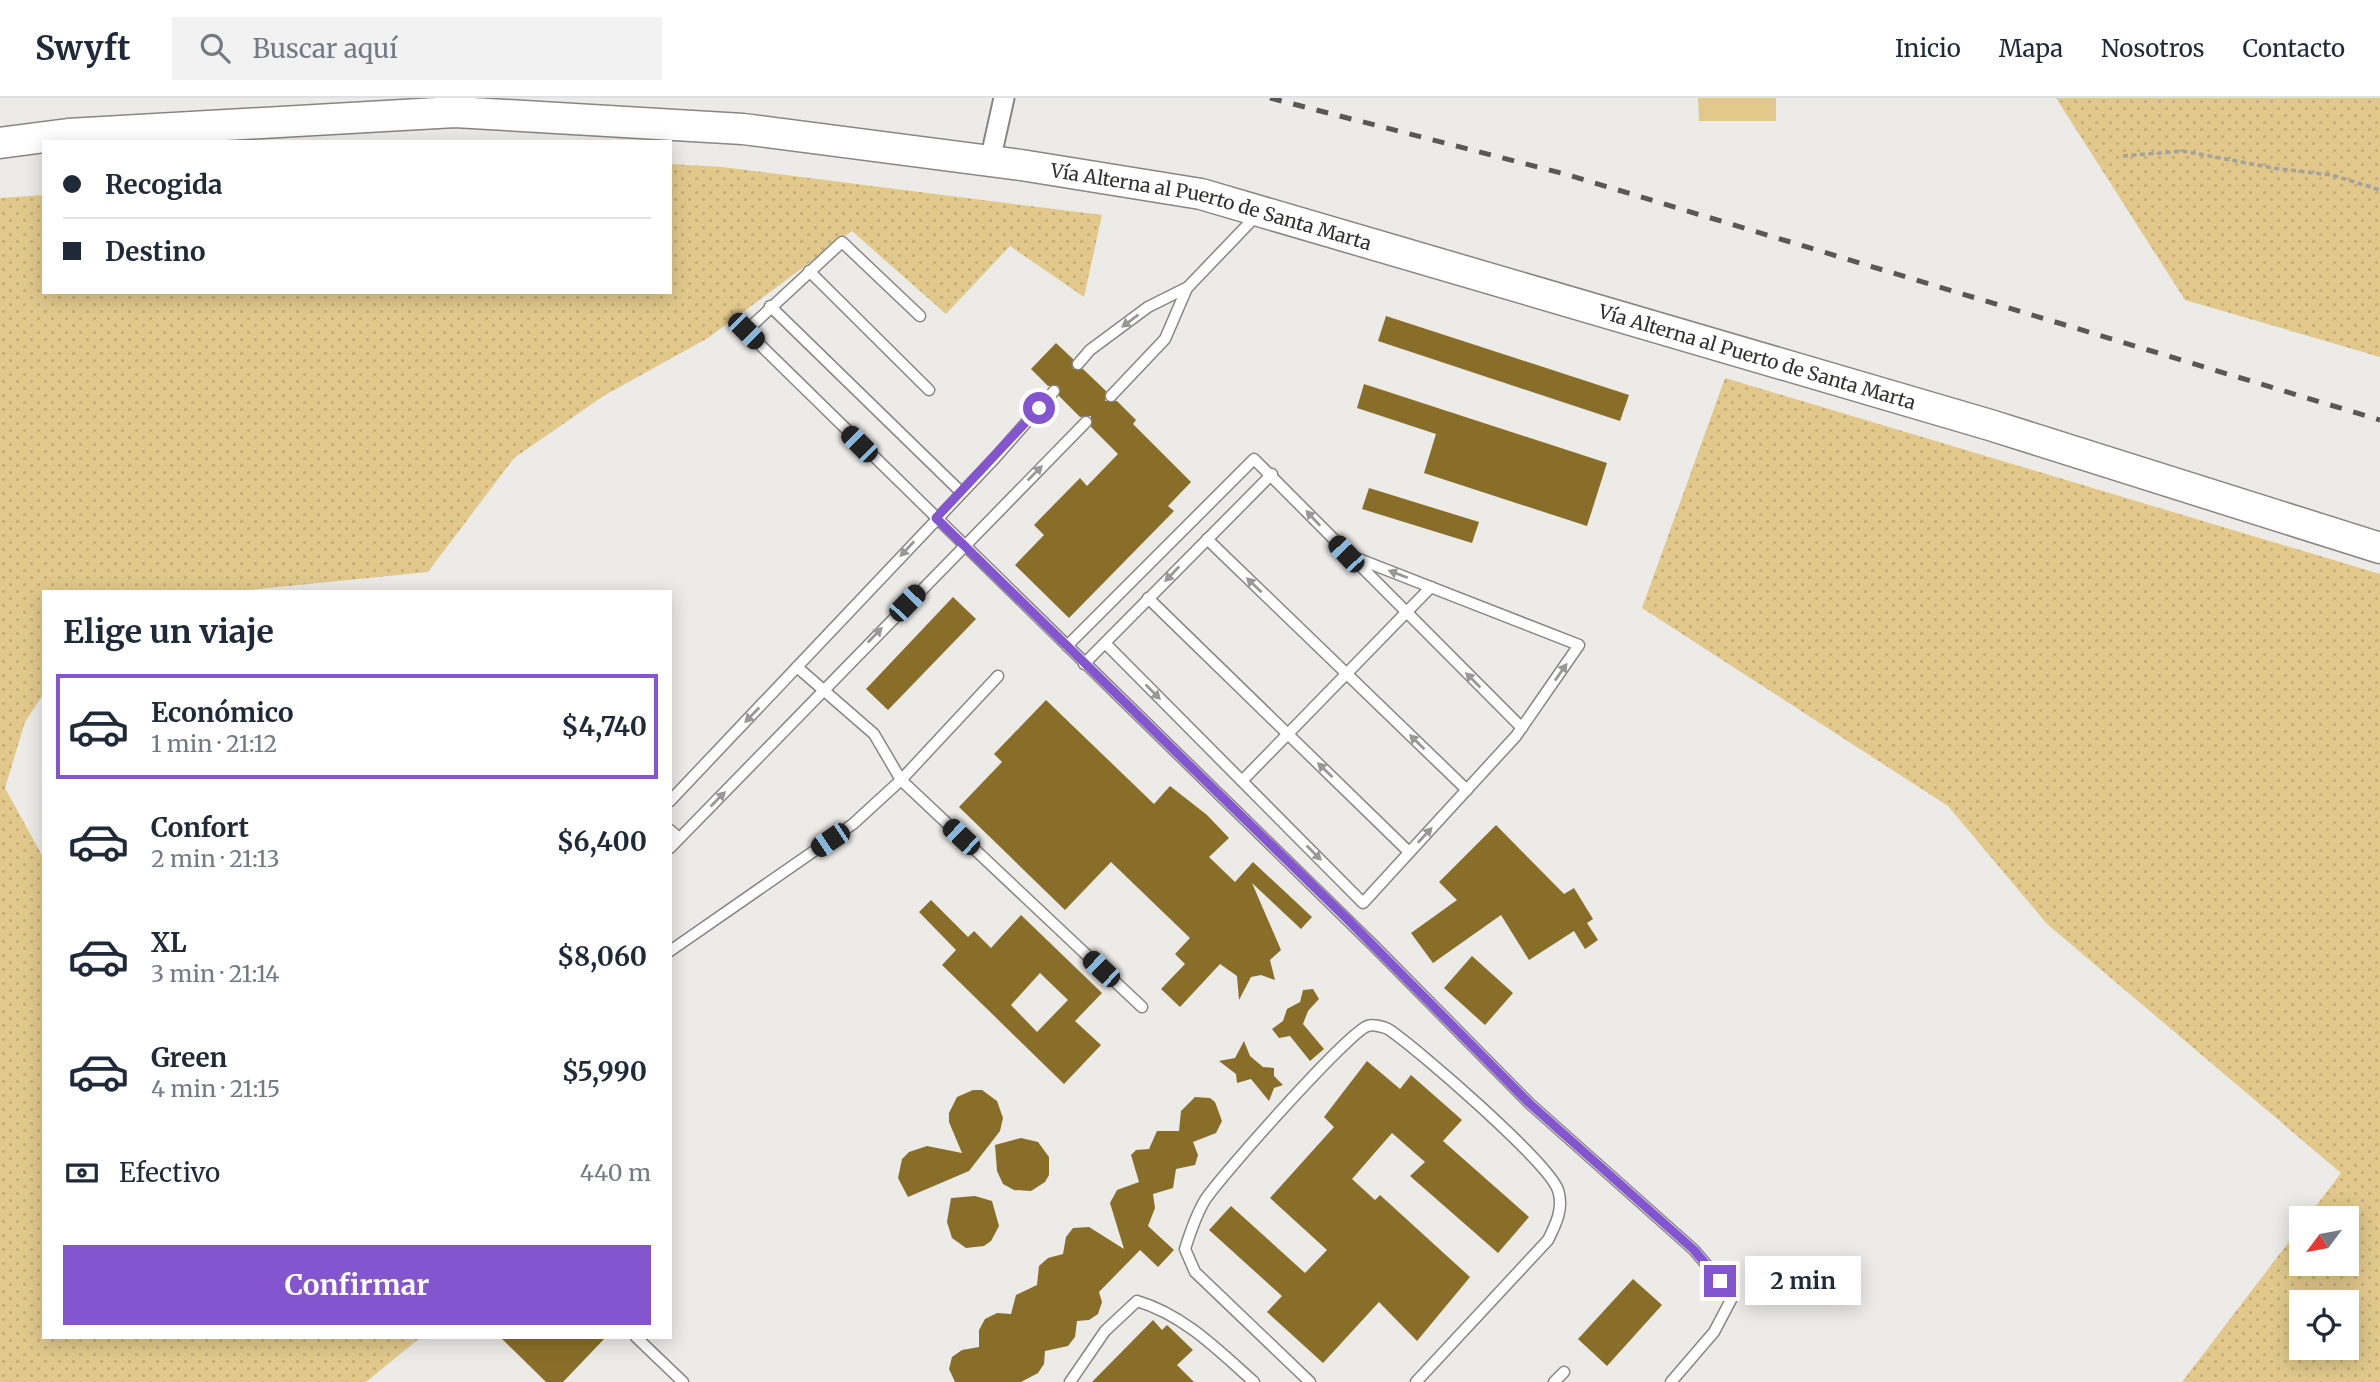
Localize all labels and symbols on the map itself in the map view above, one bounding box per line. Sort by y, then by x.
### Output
street label: Vía Alterna al Puerto de Santa Marta [1048,158,1374,255]
street label: Vía Alterna al Puerto de Santa Marta [1595,299,1919,415]
car [724,309,769,353]
one-way arrow [1120,314,1139,328]
route start [1023,392,1055,424]
car [837,422,882,466]
one-way arrow [1027,465,1043,482]
one-way arrow [1305,509,1321,527]
car [1324,531,1369,577]
one-way arrow [900,540,916,557]
one-way arrow [1164,566,1181,582]
one-way arrow [1387,569,1408,580]
one-way arrow [1245,576,1262,593]
car [885,581,930,625]
one-way arrow [867,627,883,644]
one-way arrow [1554,663,1568,681]
one-way arrow [1465,672,1482,688]
one-way arrow [1145,683,1162,700]
one-way arrow [744,706,760,723]
one-way arrow [1409,734,1426,751]
one-way arrow [1317,763,1334,779]
one-way arrow [709,792,726,808]
car [939,815,984,859]
car [807,820,854,860]
one-way arrow [1417,827,1433,844]
one-way arrow [1305,845,1322,862]
car [1079,947,1124,991]
north arrow [2289,1206,2359,1276]
callout: 2 min [1744,1256,1860,1306]
route end [1704,1265,1736,1297]

